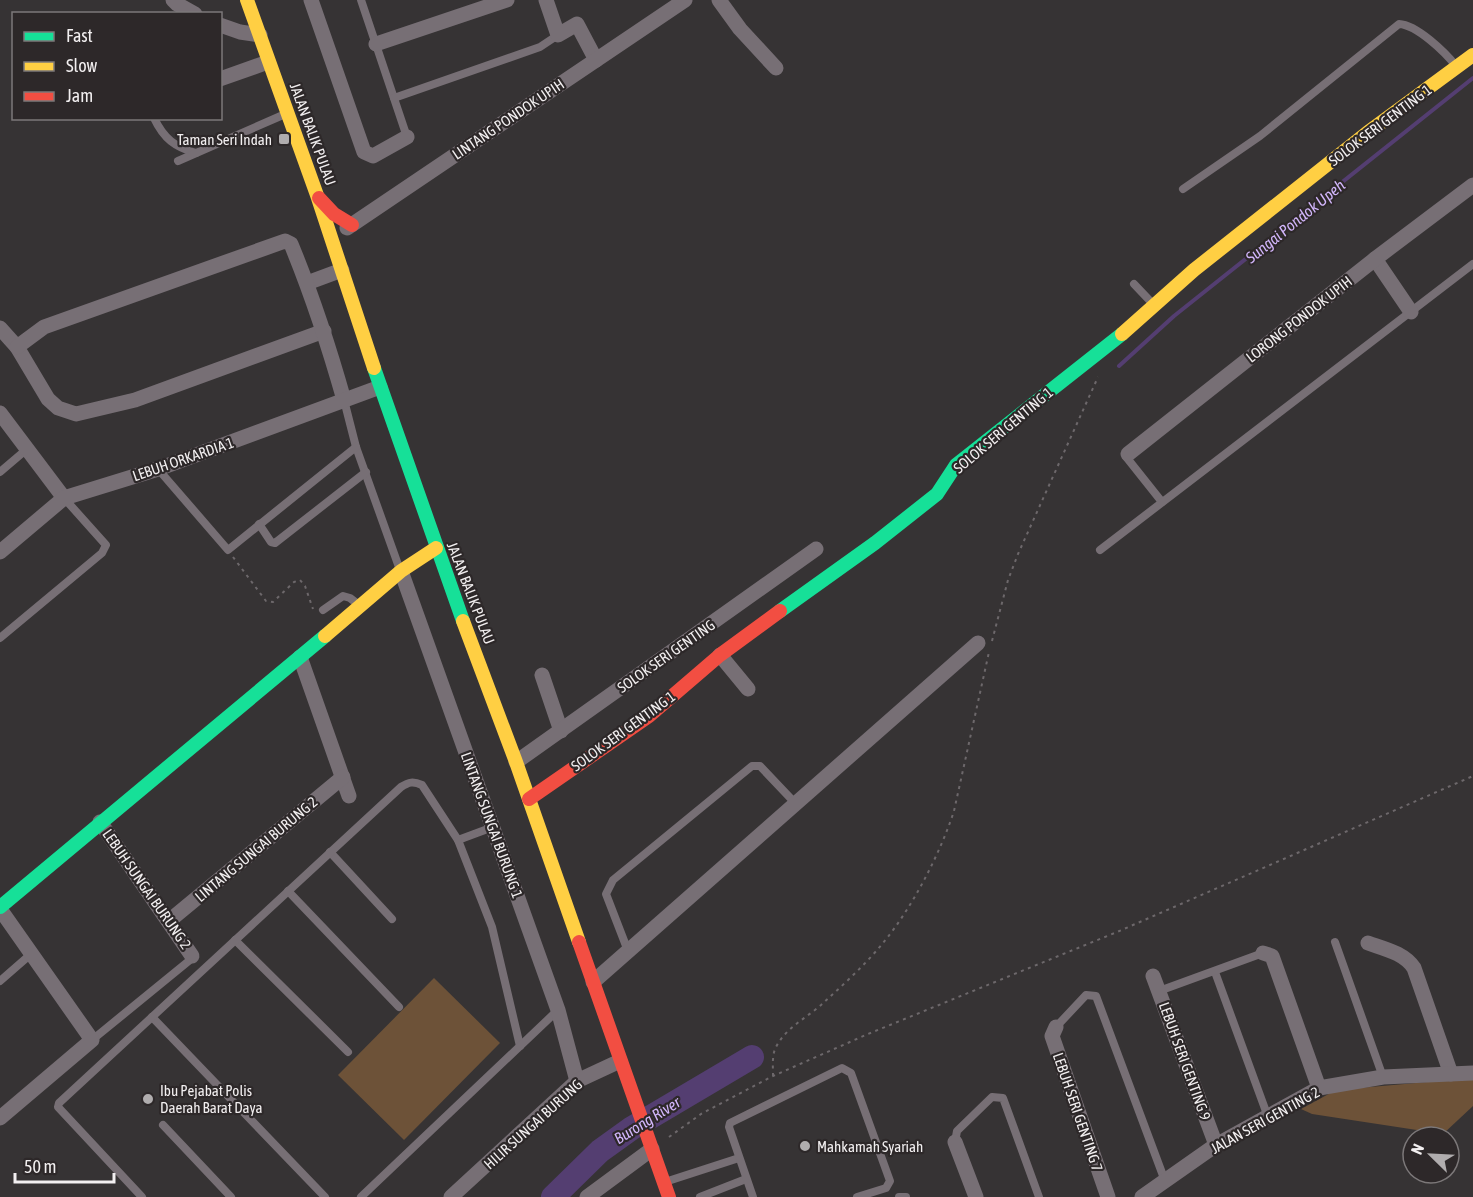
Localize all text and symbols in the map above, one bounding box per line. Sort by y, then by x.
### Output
legend [12,12,222,120]
text: Fast [66,25,93,46]
text: Slow [66,55,97,76]
street label: LINTANG PONDOK UPIH [449,75,567,163]
street label: JALAN BALIK PULAU [287,80,339,188]
street label: SOLOK SERI GENTING 1 [1325,81,1435,169]
text: Jam [66,85,93,106]
place label: Taman Seri Indah [177,131,272,148]
marker: Taman Seri Indah [277,132,291,146]
water label: Sungai Pondok Upeh [1241,175,1349,268]
street label: LORONG PONDOK UPIH [1243,272,1355,366]
street label: SOLOK SERI GENTING 1 [950,384,1056,476]
street label: LEBUH ORKARDIA 1 [130,434,236,484]
street label: JALAN BALIK PULAU [444,540,498,646]
street label: SOLOK SERI GENTING [614,616,718,696]
street label: SOLOK SERI GENTING 1 [568,688,678,774]
street label: LINTANG SUNGAI BURUNG 1 [458,750,526,900]
street label: LINTANG SUNGAI BURUNG 2 [192,793,320,905]
street label: LEBUH SUNGAI BURUNG 2 [99,826,195,952]
street label: LEBUH SERI GENTING 9 [1156,1000,1214,1122]
street label: LEBUH SERI GENTING 7 [1050,1050,1106,1174]
street label: HILIR SUNGAI BURUNG [480,1075,586,1172]
place label: Ibu Pejabat Polis Daerah Barat Daya [160,1082,263,1116]
street label: JALAN SERI GENTING 2 [1208,1083,1322,1157]
marker: Ibu Pejabat Polis Daerah Barat Daya [141,1092,155,1106]
water label: Burong River [611,1092,685,1148]
north arrow [1401,1125,1461,1185]
place label: Mahkamah Syariah [817,1138,923,1155]
marker: Mahkamah Syariah [798,1139,812,1153]
text: N [1407,1141,1427,1157]
scale bar [15,1146,114,1184]
text: 50 m [24,1156,56,1177]

